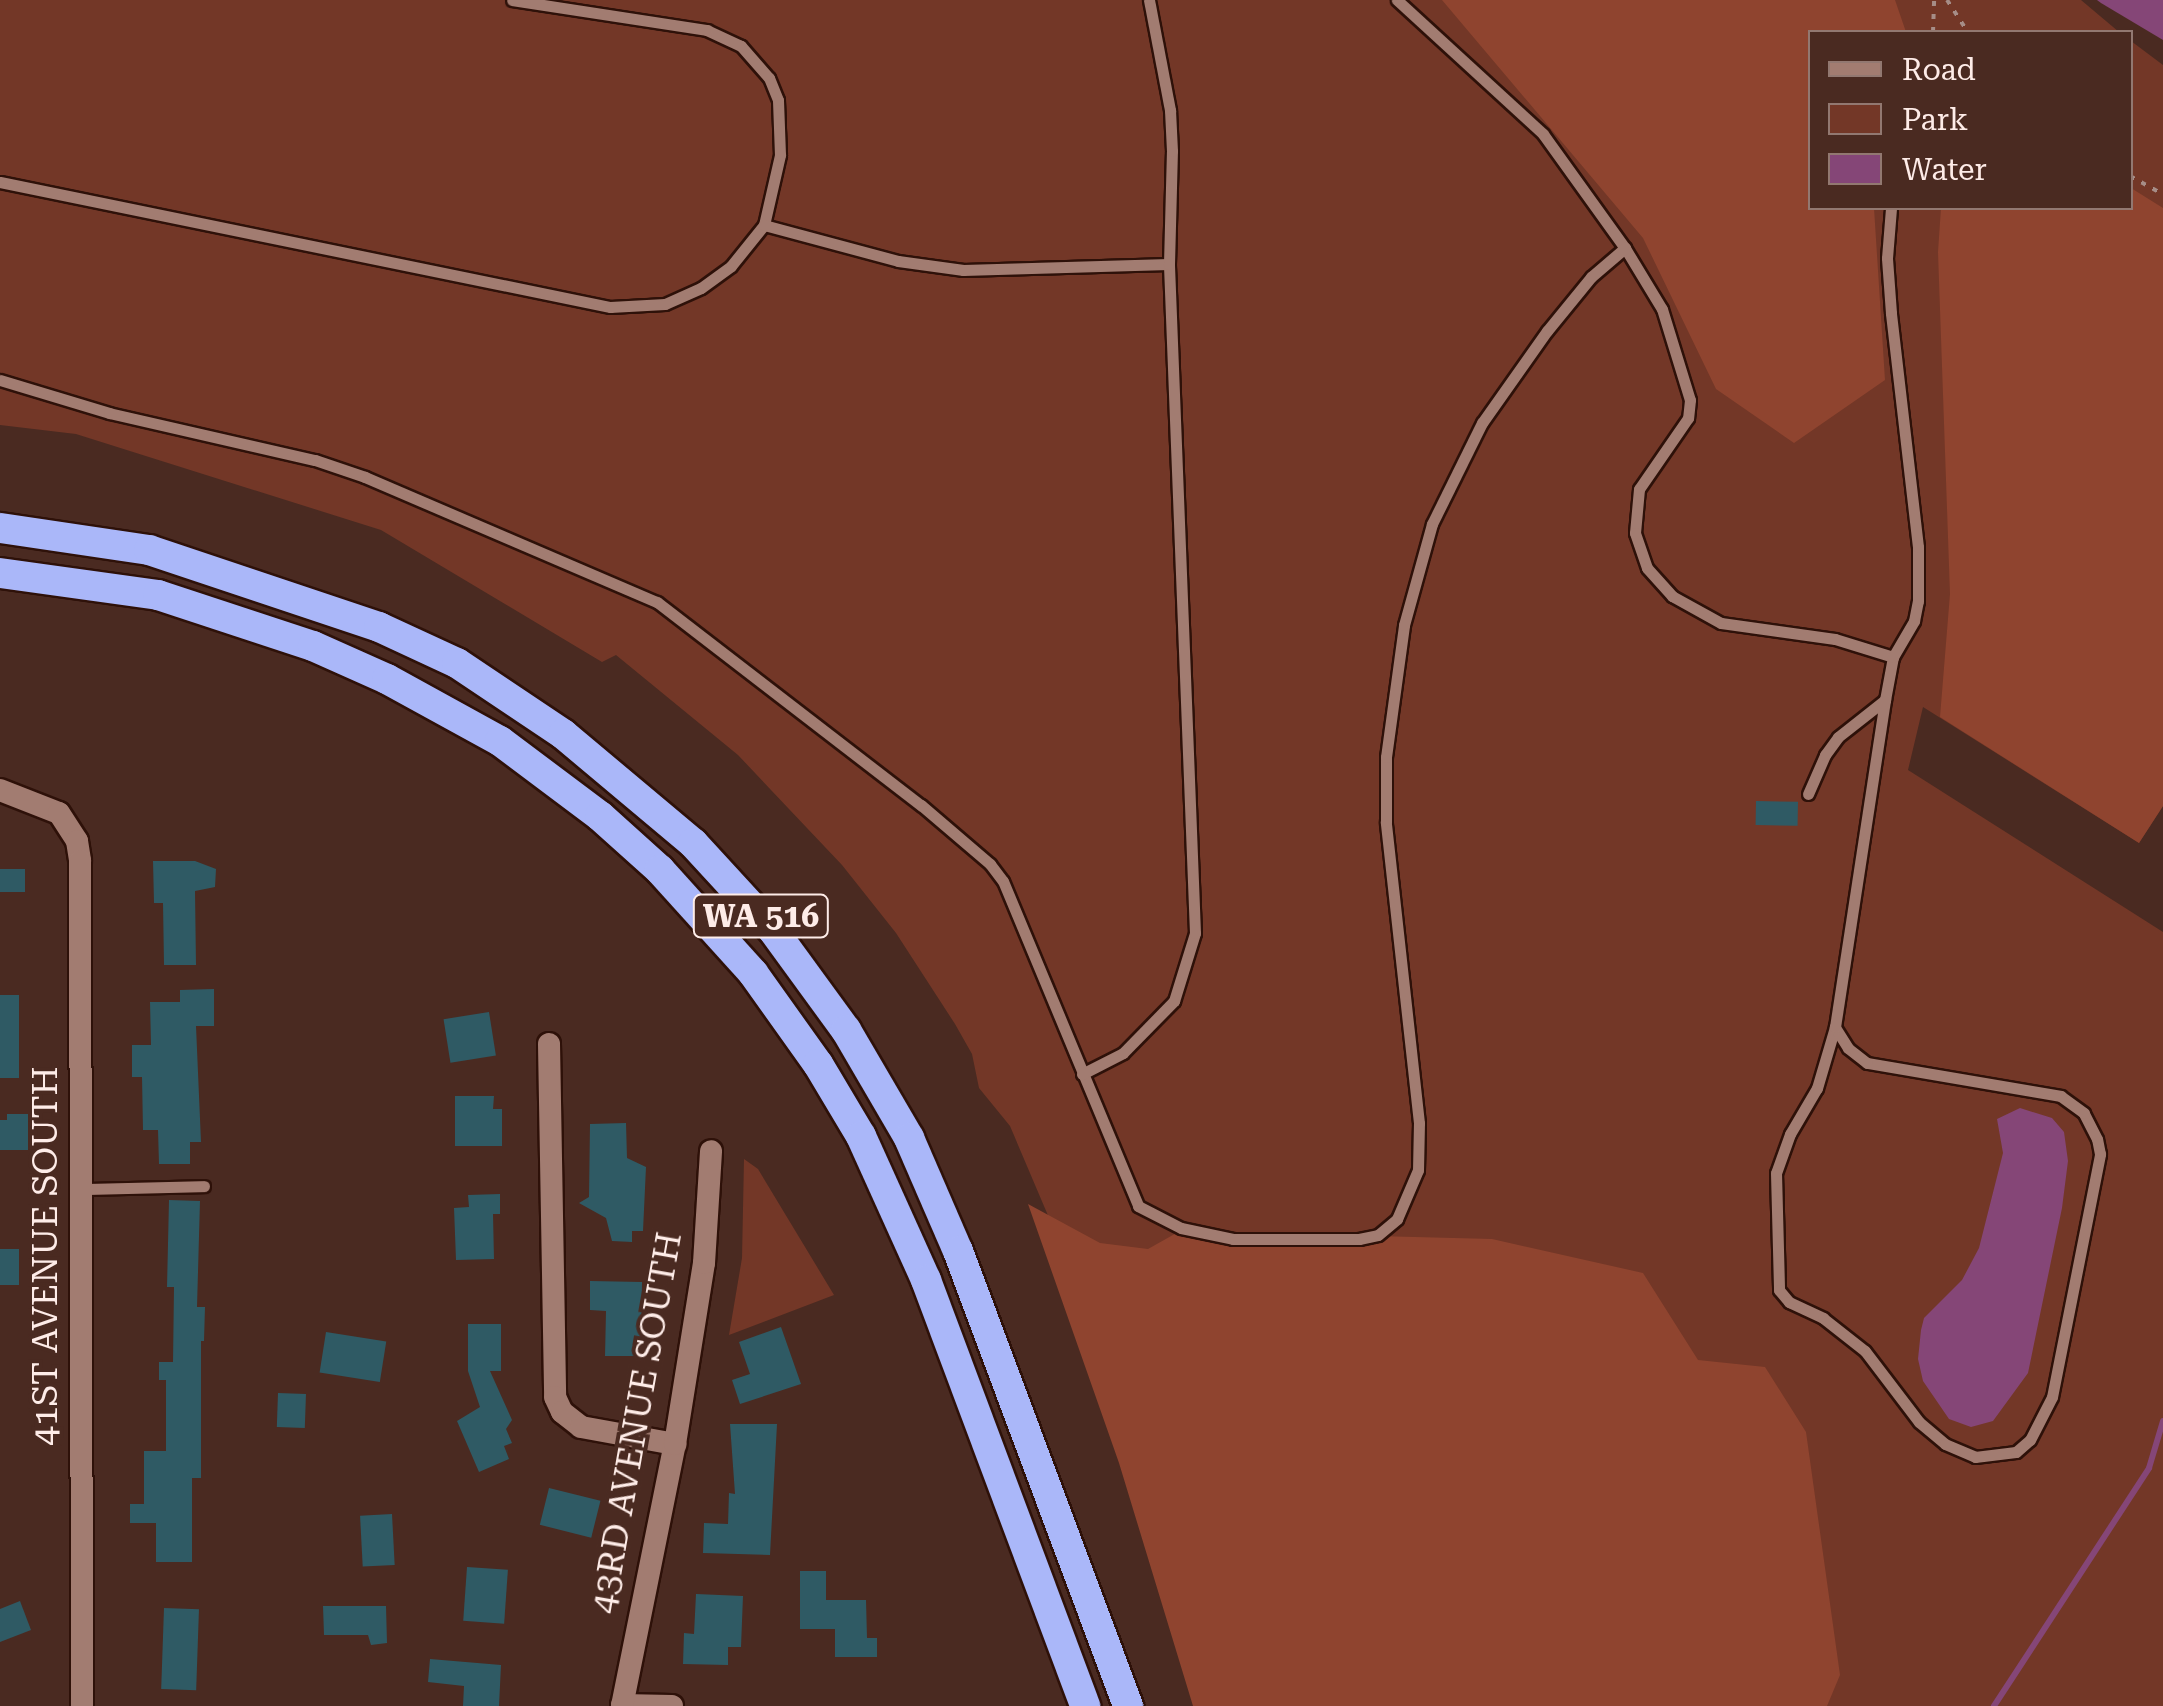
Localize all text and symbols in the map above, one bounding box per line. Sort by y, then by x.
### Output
legend [1808,30,2133,210]
text: Road [1902,52,1976,87]
text: Park [1902,102,1968,137]
text: Water [1902,152,1987,187]
road number: WA 516 [691,889,831,943]
street label: 41ST AVENUE SOUTH [25,1066,67,1446]
street label: 43RD AVENUE SOUTH [583,1229,691,1617]

